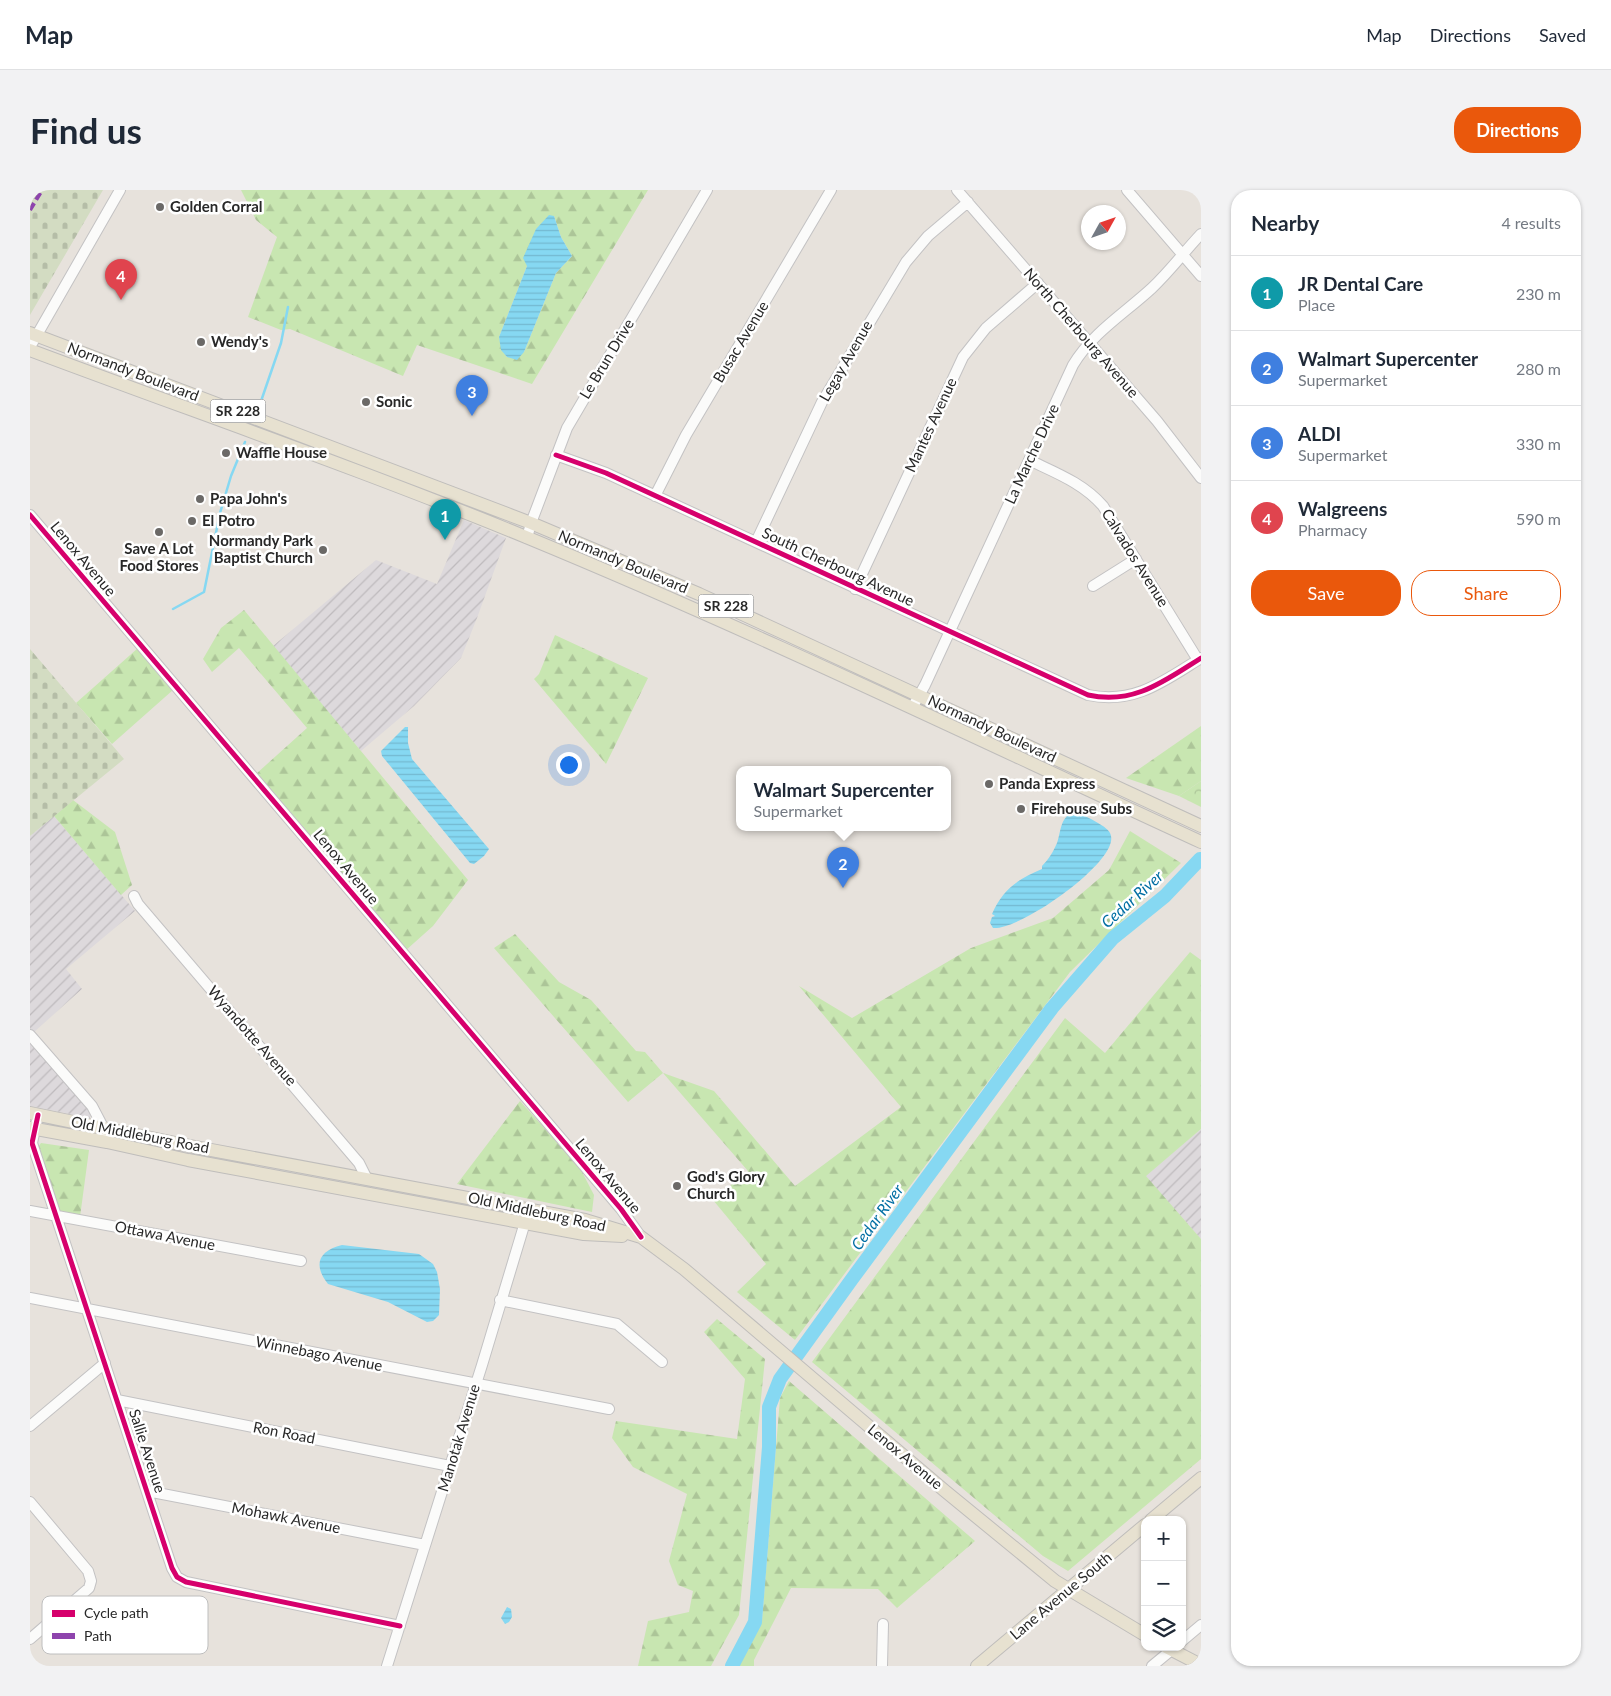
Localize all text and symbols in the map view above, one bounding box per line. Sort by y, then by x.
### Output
text: Map [25,20,73,49]
text: Map [1366,24,1402,46]
text: Directions [1430,24,1511,46]
text: Saved [1539,24,1586,46]
button: Directions [1454,107,1581,153]
text: Find us [30,109,142,151]
place label: Golden Corral [170,197,263,215]
marker: Golden Corral [154,201,166,213]
north arrow [1081,205,1126,250]
text: Nearby [1251,210,1319,235]
text: 4 results [1501,213,1561,232]
pin: 4 [105,259,137,300]
street label: North Cherbourg Avenue [1021,264,1143,401]
text: JR Dental Care [1298,272,1423,295]
text: 1 [1262,284,1272,303]
text: 230 m [1516,284,1561,303]
text: Place [1298,295,1335,314]
street label: Busac Avenue [709,297,772,386]
street label: Le Brun Drive [575,315,637,402]
street label: Legay Avenue [815,317,876,404]
place label: Wendy's [211,332,269,350]
marker: Wendy's [195,336,207,348]
street label: Normandy Boulevard [65,338,202,404]
text: Walmart Supercenter [1298,347,1478,370]
text: 2 [1262,359,1272,378]
text: 280 m [1516,359,1561,378]
text: Supermarket [1298,370,1387,389]
street label: Mantes Avenue [900,374,960,475]
pin: 3 [456,375,488,416]
place label: Sonic [376,392,412,410]
marker: Sonic [360,396,372,408]
road number: SR 228 [210,400,266,422]
street label: La Marche Drive [1000,401,1062,506]
text: ALDI [1298,422,1341,445]
text: 3 [1262,434,1272,453]
text: 330 m [1516,434,1561,453]
place label: Waffle House [236,443,327,461]
text: Supermarket [1298,445,1387,464]
marker: Waffle House [220,447,232,459]
place label: Papa John's [210,489,288,507]
marker: Papa John's [194,493,206,505]
text: Walgreens [1298,497,1387,520]
pin: 1 [429,499,461,540]
street label: Calvados Avenue [1098,505,1173,610]
text: 4 [1262,509,1272,528]
text: 590 m [1516,509,1561,528]
place label: El Potro [202,511,255,529]
marker: El Potro [186,515,198,527]
street label: Lenox Avenue [47,517,120,599]
text: Pharmacy [1298,520,1367,539]
street label: South Cherbourg Avenue [760,523,917,609]
marker: Save A Lot Food Stores [153,526,165,538]
street label: Normandy Boulevard [556,526,691,597]
place label: Normandy Park Baptist Church [209,531,314,566]
place label: Save A Lot Food Stores [119,539,199,574]
marker: Normandy Park Baptist Church [317,544,329,556]
button: Save [1251,570,1401,616]
button: Share [1411,570,1561,616]
road number: SR 228 [698,594,754,618]
street label: Normandy Boulevard [925,691,1059,766]
your location [556,752,582,778]
popup [736,766,951,831]
place label: Panda Express [999,774,1096,792]
text: Walmart Supercenter [753,778,934,801]
marker: Panda Express [983,778,995,790]
place label: Firehouse Subs [1031,799,1133,817]
text: Supermarket [753,801,843,820]
marker: Firehouse Subs [1015,803,1027,815]
street label: Lenox Avenue [310,825,383,907]
pin: 2 [827,847,859,888]
water label: Cedar River [1097,866,1167,931]
street label: Wyandotte Avenue [204,982,301,1089]
street label: Old Middleburg Road [70,1112,211,1156]
street label: Lenox Avenue [572,1134,645,1216]
place label: God's Glory Church [687,1167,765,1202]
marker: God's Glory Church [671,1180,683,1192]
water label: Cedar River [846,1180,907,1253]
street label: Old Middleburg Road [467,1188,608,1234]
street label: Ottawa Avenue [114,1216,217,1254]
street label: Winnebago Avenue [254,1332,384,1374]
street label: Manotak Avenue [433,1382,483,1494]
street label: Sallie Avenue [126,1406,170,1495]
street label: Ron Road [252,1417,317,1447]
street label: Lenox Avenue [865,1420,947,1493]
street label: Mohawk Avenue [230,1498,342,1536]
map controls [1141,1516,1186,1651]
button: + [1141,1516,1186,1561]
street label: Lane Avenue South [1006,1548,1115,1643]
button: − [1141,1561,1186,1606]
legend [42,1596,208,1654]
text: Cycle path [84,1604,149,1621]
button: layers [1141,1606,1186,1651]
text: Path [84,1627,112,1644]

